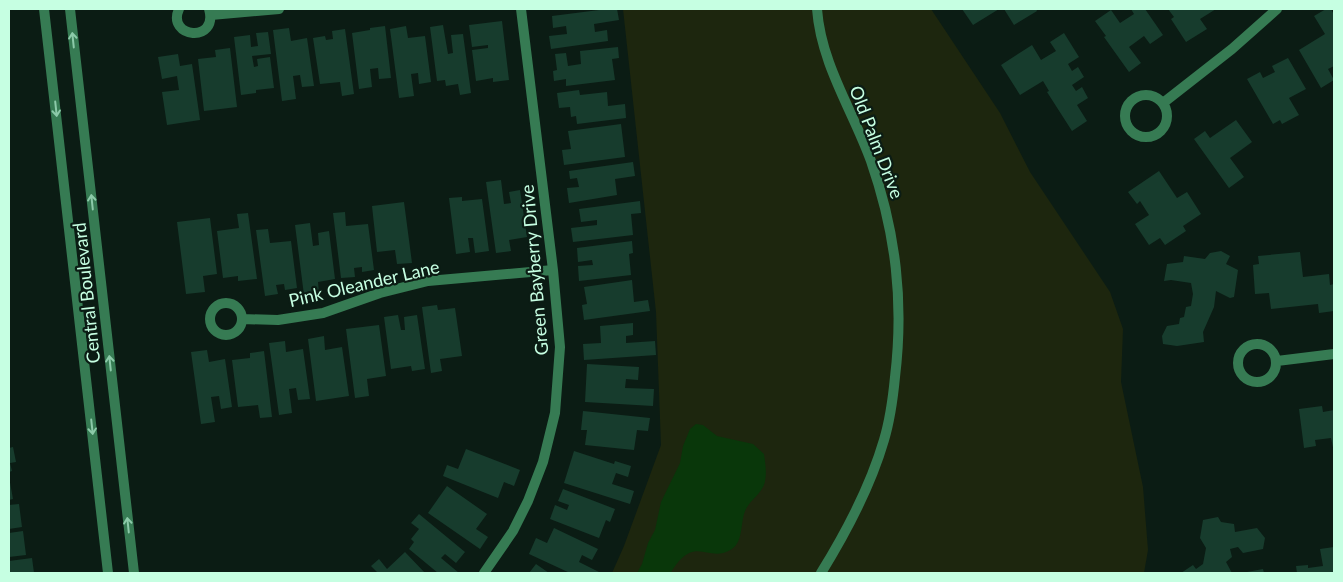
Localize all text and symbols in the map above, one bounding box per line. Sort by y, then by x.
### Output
one-way arrow [68,33,78,49]
street label: Old Palm Drive [845,82,909,202]
one-way arrow [51,101,61,117]
street label: Green Bayberry Drive [516,184,552,356]
one-way arrow [87,194,97,210]
street label: Central Boulevard [68,221,104,365]
street label: Pink Oleander Lane [287,255,441,311]
one-way arrow [105,356,115,372]
one-way arrow [87,419,97,435]
one-way arrow [123,517,133,533]

